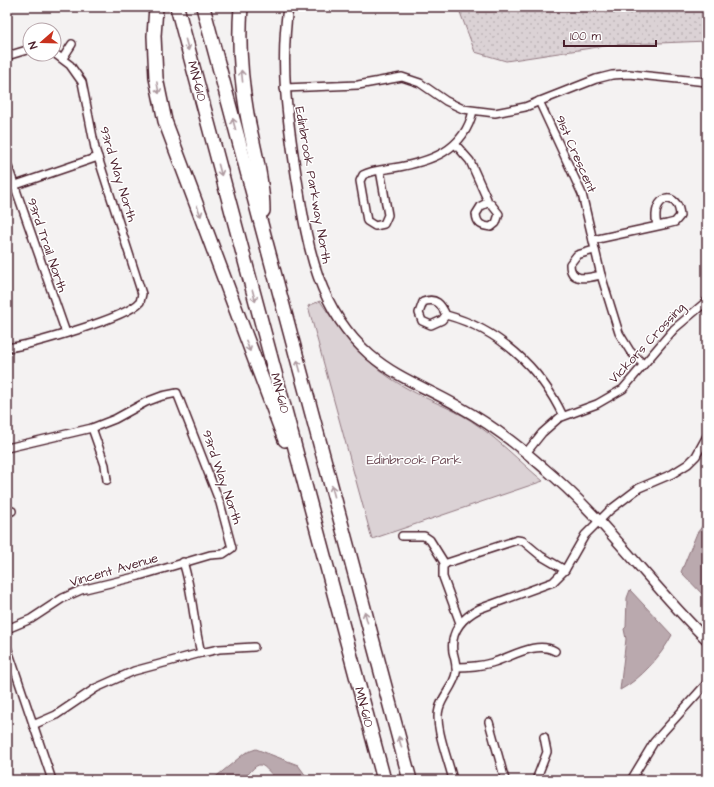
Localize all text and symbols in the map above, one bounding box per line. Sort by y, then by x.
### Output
north arrow [22,22,62,62]
scale bar [564,22,656,48]
text: 100 m [570,28,601,45]
one-way arrow [184,38,191,51]
text: N [25,39,41,51]
street label: MN-610 [183,59,211,103]
one-way arrow [238,70,245,83]
one-way arrow [154,81,162,94]
street label: Edinbrook Parkway North [289,105,336,266]
street label: 91st Crescent [551,112,601,196]
one-way arrow [230,117,238,130]
street label: 93rd Way North [94,124,141,225]
one-way arrow [217,164,225,177]
street label: 93rd Trail North [22,196,72,295]
one-way arrow [195,204,203,216]
one-way arrow [251,289,258,302]
street label: Vickors Crossing [605,298,690,388]
one-way arrow [245,340,253,352]
one-way arrow [295,359,302,372]
street label: MN-610 [266,371,294,415]
street label: 93rd Way North [196,427,247,527]
park label: Edinbrook Park [366,451,462,469]
one-way arrow [328,485,336,498]
street label: Vincent Avenue [68,549,160,591]
one-way arrow [362,610,369,623]
street label: MN-610 [350,685,378,729]
one-way arrow [396,736,403,749]

